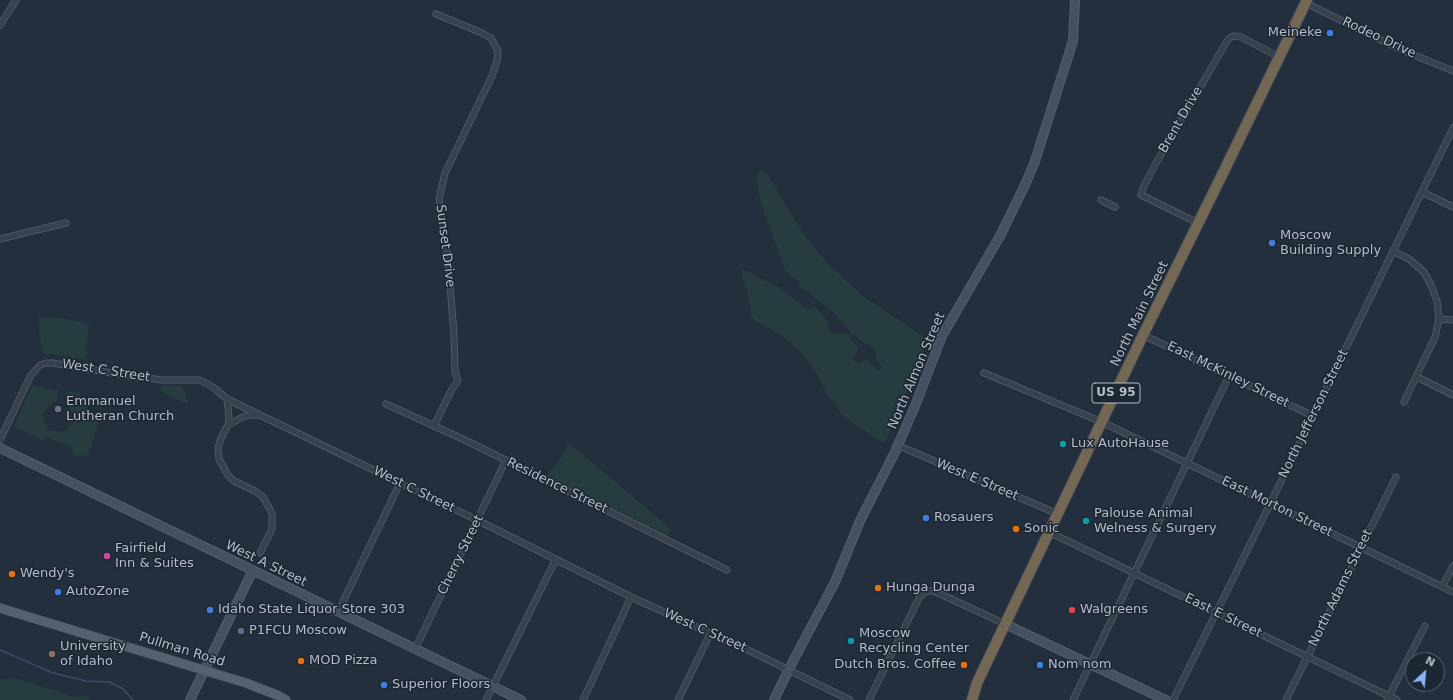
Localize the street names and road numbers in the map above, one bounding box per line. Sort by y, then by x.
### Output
street label: Rodeo Drive [1340,14,1418,62]
street label: Brent Drive [1156,84,1206,156]
street label: Sunset Drive [432,204,458,288]
street label: North Main Street [1108,259,1172,369]
street label: North Almon Street [885,310,949,432]
street label: East McKinley Street [1164,339,1292,411]
street label: North Jefferson Street [1276,347,1352,481]
street label: West C Street [61,356,151,386]
road number: US 95 [1092,383,1140,403]
street label: Residence Street [504,455,610,517]
street label: West E Street [933,456,1021,504]
street label: West C Street [371,464,457,516]
street label: East Morton Street [1219,473,1335,541]
street label: Cherry Street [435,512,487,598]
street label: North Adams Street [1306,527,1376,649]
street label: West A Street [223,538,309,590]
street label: East E Street [1182,591,1264,641]
street label: West C Street [661,606,749,656]
street label: Pullman Road [137,630,227,670]

